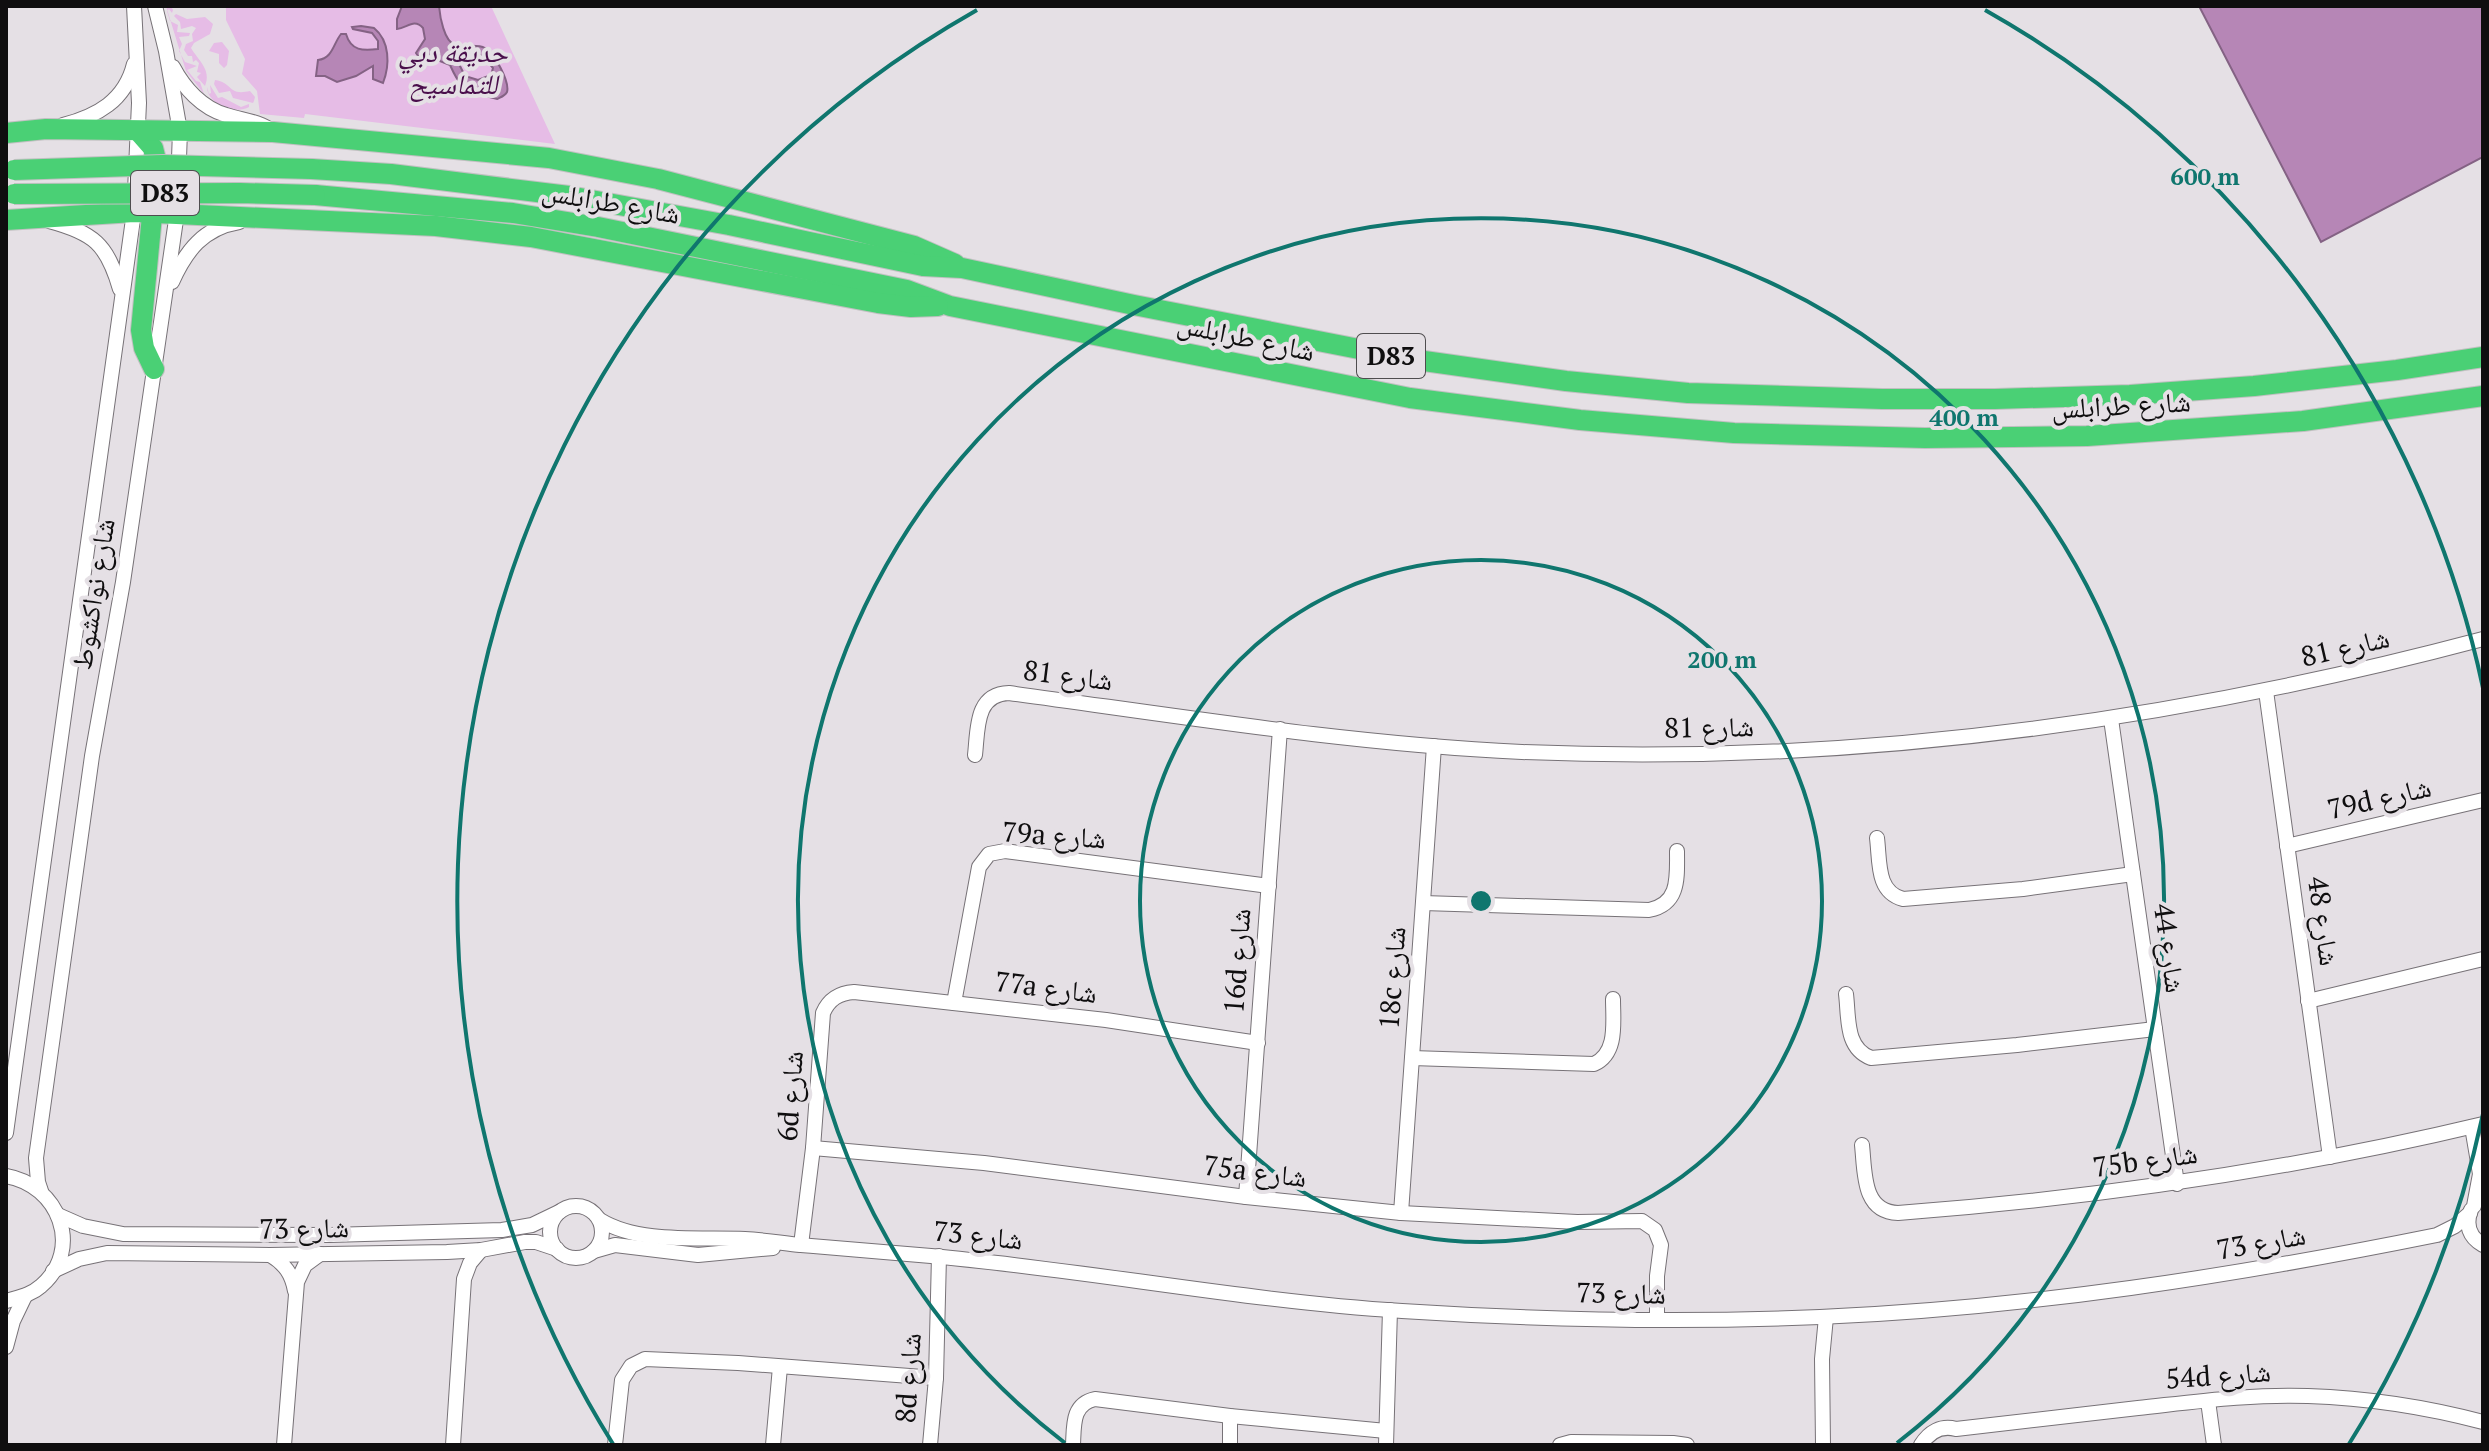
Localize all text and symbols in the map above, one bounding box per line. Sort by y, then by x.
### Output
park label: حديقة دبي للتماسيح [398,33,509,103]
text: 600 m [2170,160,2240,192]
road number: D83 [131,171,199,215]
street label: شارع طرابلس [539,171,683,232]
street label: شارع طرابلس [1174,304,1318,369]
road number: D83 [1357,334,1425,378]
street label: شارع طرابلس [2050,382,2192,427]
text: 400 m [1929,401,1999,433]
street label: شارع نواكشوط [62,516,123,672]
street label: شارع 81 [2297,618,2393,675]
text: 200 m [1687,643,1757,675]
street label: شارع 81 [1021,651,1115,698]
street label: شارع 81 [1664,707,1754,746]
street label: 79d شارع [2323,768,2434,827]
street label: 79a شارع [1001,812,1107,857]
street label: شارع 48 [2300,874,2349,968]
centre of rings [1467,887,1495,915]
street label: شارع 44 [2146,901,2195,995]
street label: 16d شارع [1214,907,1259,1015]
street label: 18c شارع [1369,925,1414,1031]
street label: 77a شارع [993,962,1099,1011]
street label: 6d شارع [768,1050,811,1142]
street label: 75b شارع [2090,1134,2200,1185]
street label: 75a شارع [1201,1146,1309,1195]
street label: شارع 73 [259,1208,349,1247]
street label: شارع 73 [931,1211,1025,1258]
street label: شارع 73 [2213,1215,2308,1268]
street label: شارع 73 [1576,1273,1666,1312]
street label: 8d شارع [886,1332,929,1424]
street label: 54d شارع [2164,1352,2272,1397]

